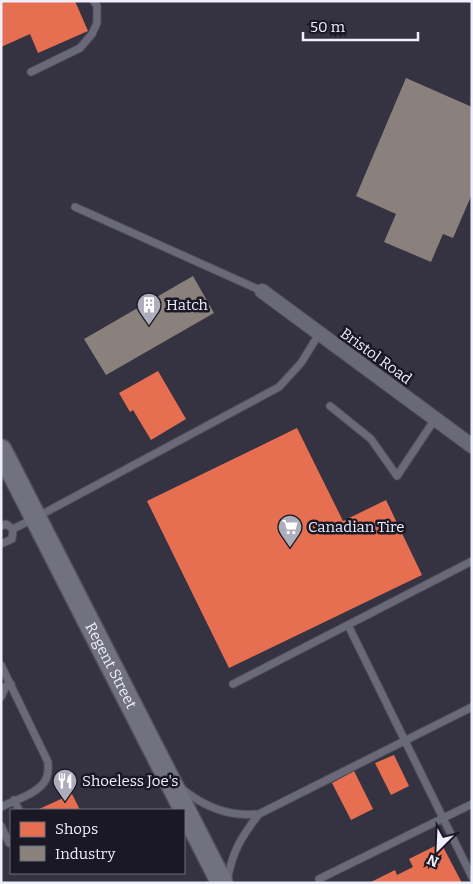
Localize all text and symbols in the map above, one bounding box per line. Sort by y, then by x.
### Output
scale bar [303,10,418,42]
text: 50 m [310,18,346,36]
building icon: Hatch [136,292,162,326]
place label: Hatch [166,296,209,314]
street label: Bristol Road [337,324,415,388]
supermarket icon: Canadian Tire [277,514,303,548]
place label: Canadian Tire [308,518,405,536]
street label: Regent Street [82,619,141,712]
restaurant icon: Shoeless Joe's [52,768,78,802]
place label: Shoeless Joe's [82,772,179,790]
legend [10,809,185,874]
text: Shops [55,820,98,838]
north arrow [413,824,463,874]
text: Industry [55,845,115,863]
text: N [424,850,441,870]

